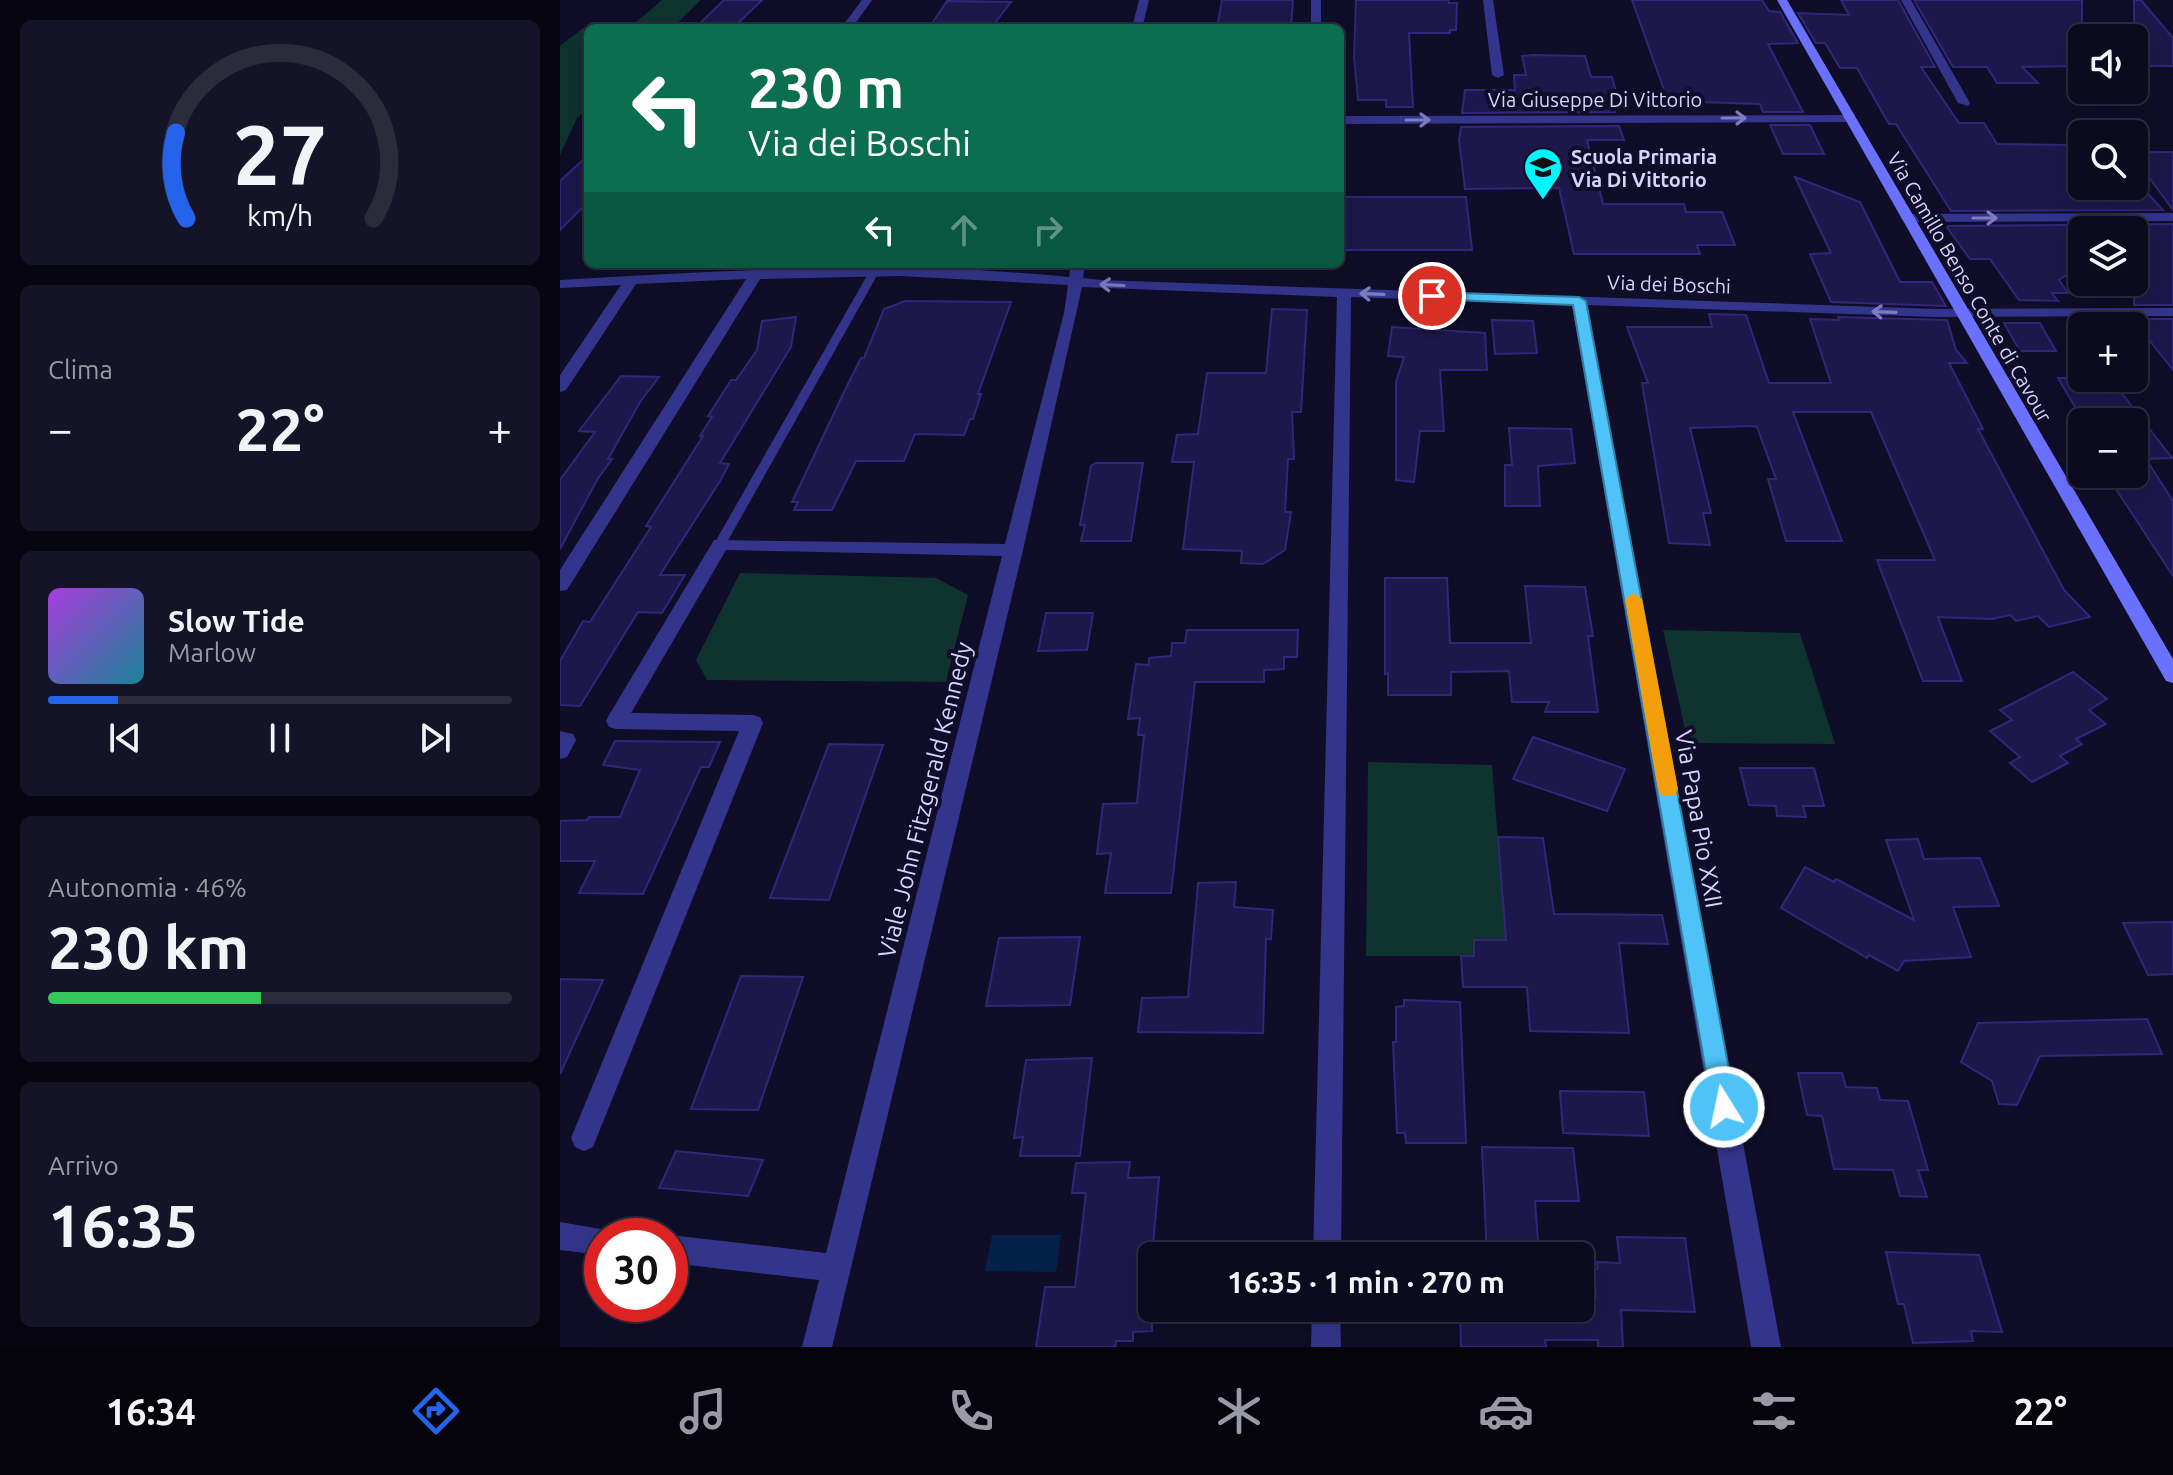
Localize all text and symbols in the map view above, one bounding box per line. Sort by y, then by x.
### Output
map controls [2068,24,2148,488]
button: sound [2068,24,2148,104]
icon: left [616,56,720,160]
text: 230 m [748,56,904,119]
street label: Via Giuseppe Di Vittorio [1488,88,1702,111]
text: 27 [233,106,327,200]
one-way arrow [1720,110,1747,126]
one-way arrow [1404,112,1431,128]
button: search [2068,120,2148,200]
text: Via dei Boschi [748,122,971,163]
place label: Scuola Primaria Via Di Vittorio [1571,145,1717,191]
school or university icon: Scuola Primaria Via Di Vittorio [1522,146,1564,201]
street label: Via Camillo Benso Conte di Cavour [1883,148,2057,426]
text: km/h [247,199,313,231]
icon: left [858,208,902,252]
icon: ahead [942,208,986,252]
icon: right [1026,208,1070,252]
one-way arrow [1971,210,1998,225]
button: layers [2068,216,2148,296]
pin [1398,262,1466,330]
street label: Via dei Boschi [1607,270,1731,298]
icon: arrive [1410,274,1454,318]
one-way arrow [1099,277,1126,292]
one-way arrow [1359,286,1386,301]
one-way arrow [1871,304,1898,319]
button: + [2068,312,2148,392]
text: Clima [48,355,113,384]
text: 22° [236,395,324,462]
text: − [48,404,73,453]
text: + [487,404,512,453]
button: − [2068,408,2148,488]
text: Slow Tide [168,604,305,638]
text: Marlow [168,638,256,667]
street label: Viale John Fitzgerald Kennedy [873,639,977,961]
icon: previous [103,716,147,760]
icon: pause [258,716,302,760]
icon: next [413,716,457,760]
street label: Via Papa Pio XXII [1670,728,1728,910]
text: Autonomia · 46% [48,873,247,902]
text: 230 km [48,913,249,980]
position arrow [1682,1065,1766,1149]
text: Arrivo [48,1151,119,1180]
text: 16:35 [48,1191,198,1258]
speed limit sign: 30 [584,1218,688,1322]
text: 16:35 · 1 min · 270 m [1227,1265,1505,1299]
icon: directions [408,1383,464,1439]
icon: music [675,1383,731,1439]
icon: phone [943,1383,999,1439]
icon: climate [1211,1383,1267,1439]
icon: car [1478,1383,1534,1439]
icon: filters [1746,1383,1802,1439]
text: 16:34 [106,1391,196,1432]
text: 22° [2014,1391,2067,1432]

